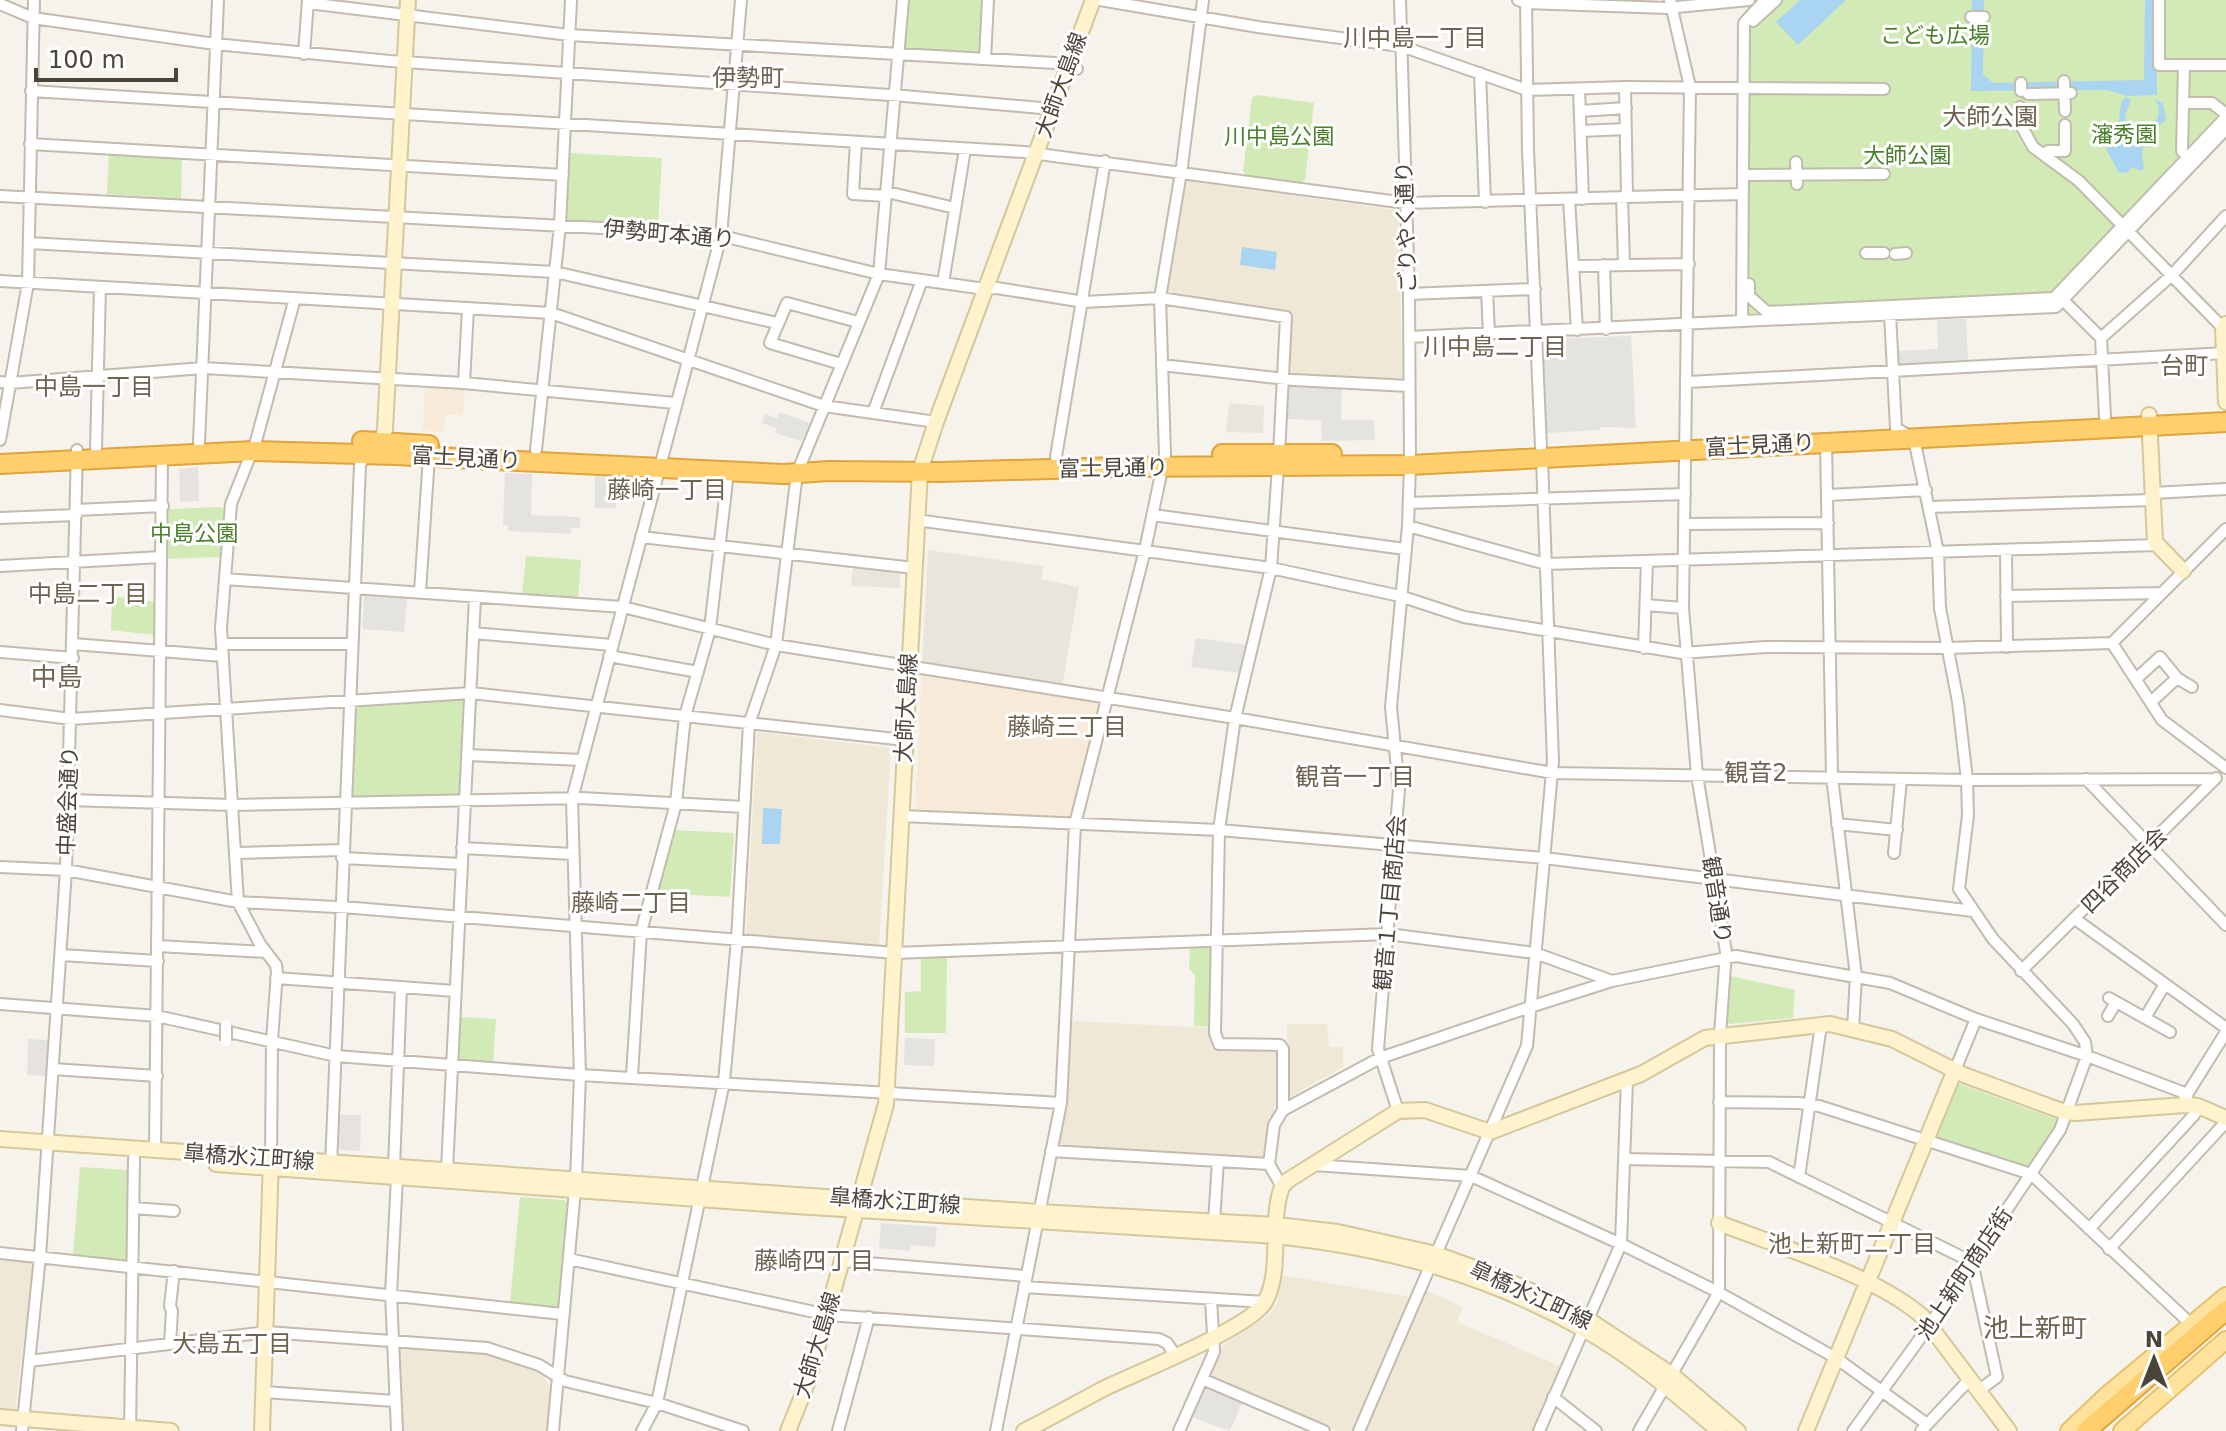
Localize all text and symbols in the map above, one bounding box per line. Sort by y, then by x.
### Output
park label: こども広場 [1880,23,1990,48]
district label: 川中島一丁目 [1343,24,1487,52]
street label: 大師大島線 [1030,29,1092,141]
scale bar [36,32,176,82]
text: 100 m [48,46,125,74]
district label: 伊勢町 [712,64,784,92]
district label: 大師公園 [1942,103,2038,131]
park label: 瀋秀園 [2091,122,2157,147]
park label: 川中島公園 [1224,124,1334,149]
park label: 大師公園 [1863,143,1951,168]
street label: ごりやく通り [1391,161,1421,293]
street label: 伊勢町本通り [602,216,736,252]
district label: 川中島二丁目 [1423,333,1567,361]
district label: 台町 [2160,352,2208,380]
district label: 中島一丁目 [34,373,154,401]
street label: 富士見通り [1704,430,1816,460]
street label: 富士見通り [410,443,522,473]
street label: 富士見通り [1058,455,1168,481]
district label: 藤崎一丁目 [607,476,727,504]
park label: 中島公園 [150,521,238,546]
district label: 中島二丁目 [28,580,148,608]
street label: 大師大島線 [891,652,921,764]
district label: 中島 [31,662,83,692]
district label: 藤崎三丁目 [1007,713,1127,741]
street label: 中盛会通り [54,746,82,856]
district label: 観音2 [1724,759,1788,787]
district label: 観音一丁目 [1295,763,1415,791]
street label: 観音１丁目商店会 [1370,814,1410,992]
street label: 四谷商店会 [2076,822,2172,918]
street label: 観音通り [1698,855,1736,945]
district label: 藤崎二丁目 [571,889,691,917]
street label: 皐橋水江町線 [182,1140,316,1174]
street label: 皐橋水江町線 [828,1184,962,1218]
street label: 池上新町商店街 [1911,1203,2017,1345]
district label: 池上新町二丁目 [1768,1230,1936,1258]
district label: 藤崎四丁目 [754,1247,874,1275]
street label: 皐橋水江町線 [1466,1256,1596,1334]
street label: 大師大島線 [789,1289,845,1401]
district label: 池上新町 [1983,1313,2087,1343]
north arrow [2114,1319,2194,1399]
text: N [2145,1327,2163,1352]
district label: 大島五丁目 [172,1330,292,1358]

